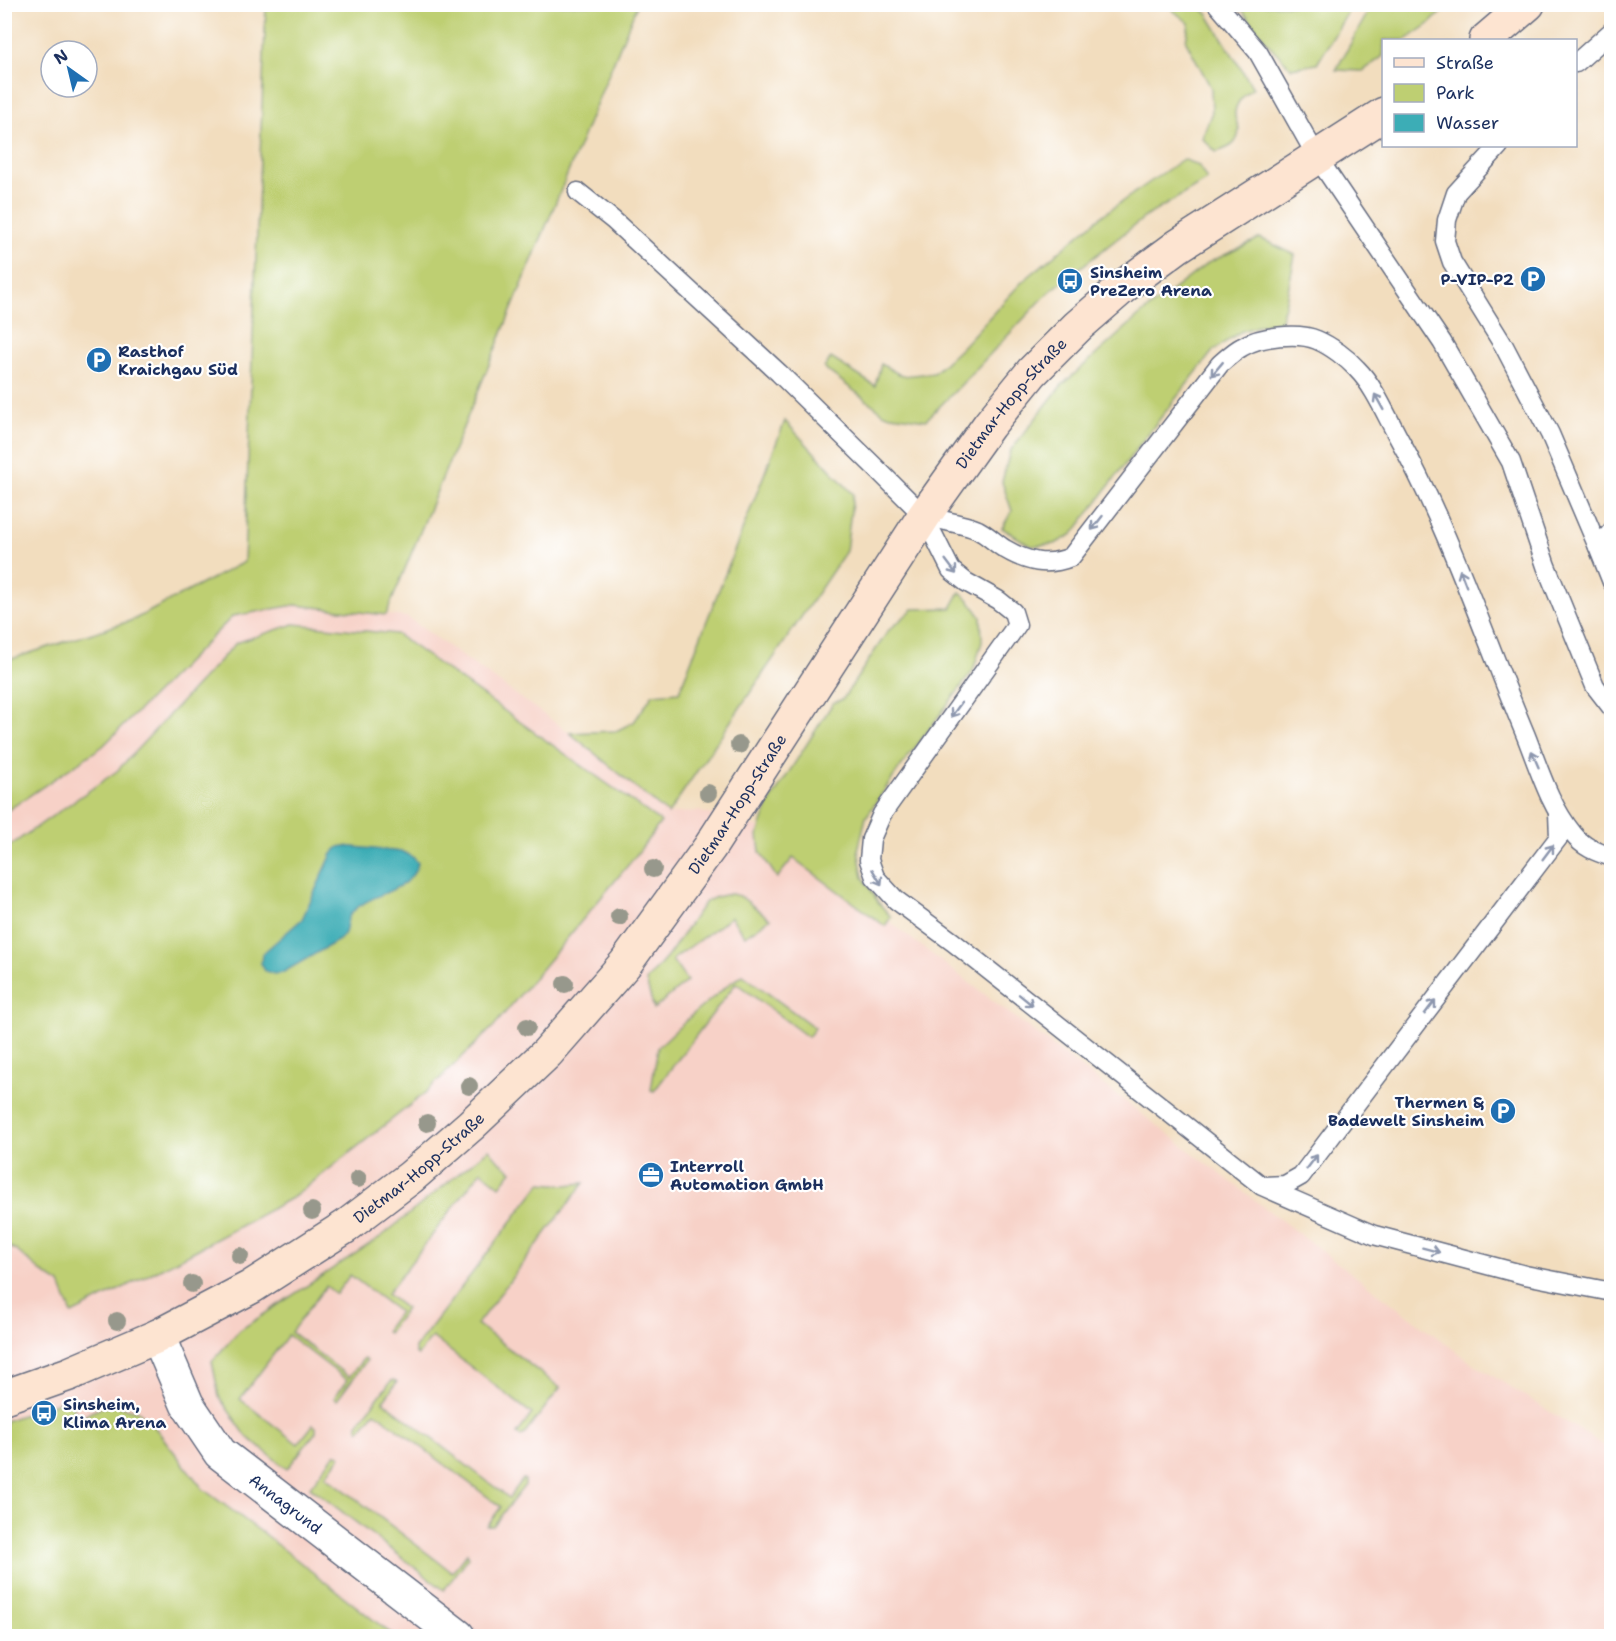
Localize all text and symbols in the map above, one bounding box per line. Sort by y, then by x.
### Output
north arrow [39,39,99,99]
legend [1382,39,1577,147]
text: N [50,45,72,69]
text: Straße [1436,51,1494,75]
text: Park [1436,81,1475,105]
text: Wasser [1436,111,1499,135]
place label: Sinsheim PreZero Arena [1090,262,1212,301]
parking icon: P-VIP-P2 [1518,264,1548,294]
bus stop icon: Sinsheim PreZero Arena [1055,266,1085,296]
place label: P-VIP-P2 [1441,269,1514,290]
street label: Dietmar-Hopp-Straße [951,333,1071,473]
place label: Rasthof Kraichgau Süd [118,341,238,380]
parking icon: Rasthof Kraichgau Süd [84,345,114,375]
one-way arrow [1210,361,1223,377]
one-way arrow [1373,394,1384,412]
one-way arrow [1091,515,1104,531]
one-way arrow [945,559,958,575]
one-way arrow [1457,569,1468,588]
one-way arrow [950,701,962,717]
street label: Dietmar-Hopp-Straße [683,730,791,878]
one-way arrow [1529,750,1540,769]
one-way arrow [1541,844,1554,860]
one-way arrow [871,868,883,885]
one-way arrow [1018,994,1034,1007]
one-way arrow [1423,1000,1436,1016]
place label: Thermen & Badewelt Sinsheim [1328,1092,1484,1131]
parking icon: Thermen & Badewelt Sinsheim [1488,1096,1518,1126]
street label: Dietmar-Hopp-Straße [349,1107,489,1228]
one-way arrow [1305,1155,1318,1171]
place label: Interroll Automation GmbH [670,1156,824,1195]
office icon: Interroll Automation GmbH [636,1160,666,1190]
one-way arrow [1421,1245,1440,1256]
place label: Sinsheim, Klima Arena [63,1394,166,1433]
bus stop icon: Sinsheim, Klima Arena [29,1398,59,1428]
street label: Annagrund [245,1469,327,1538]

